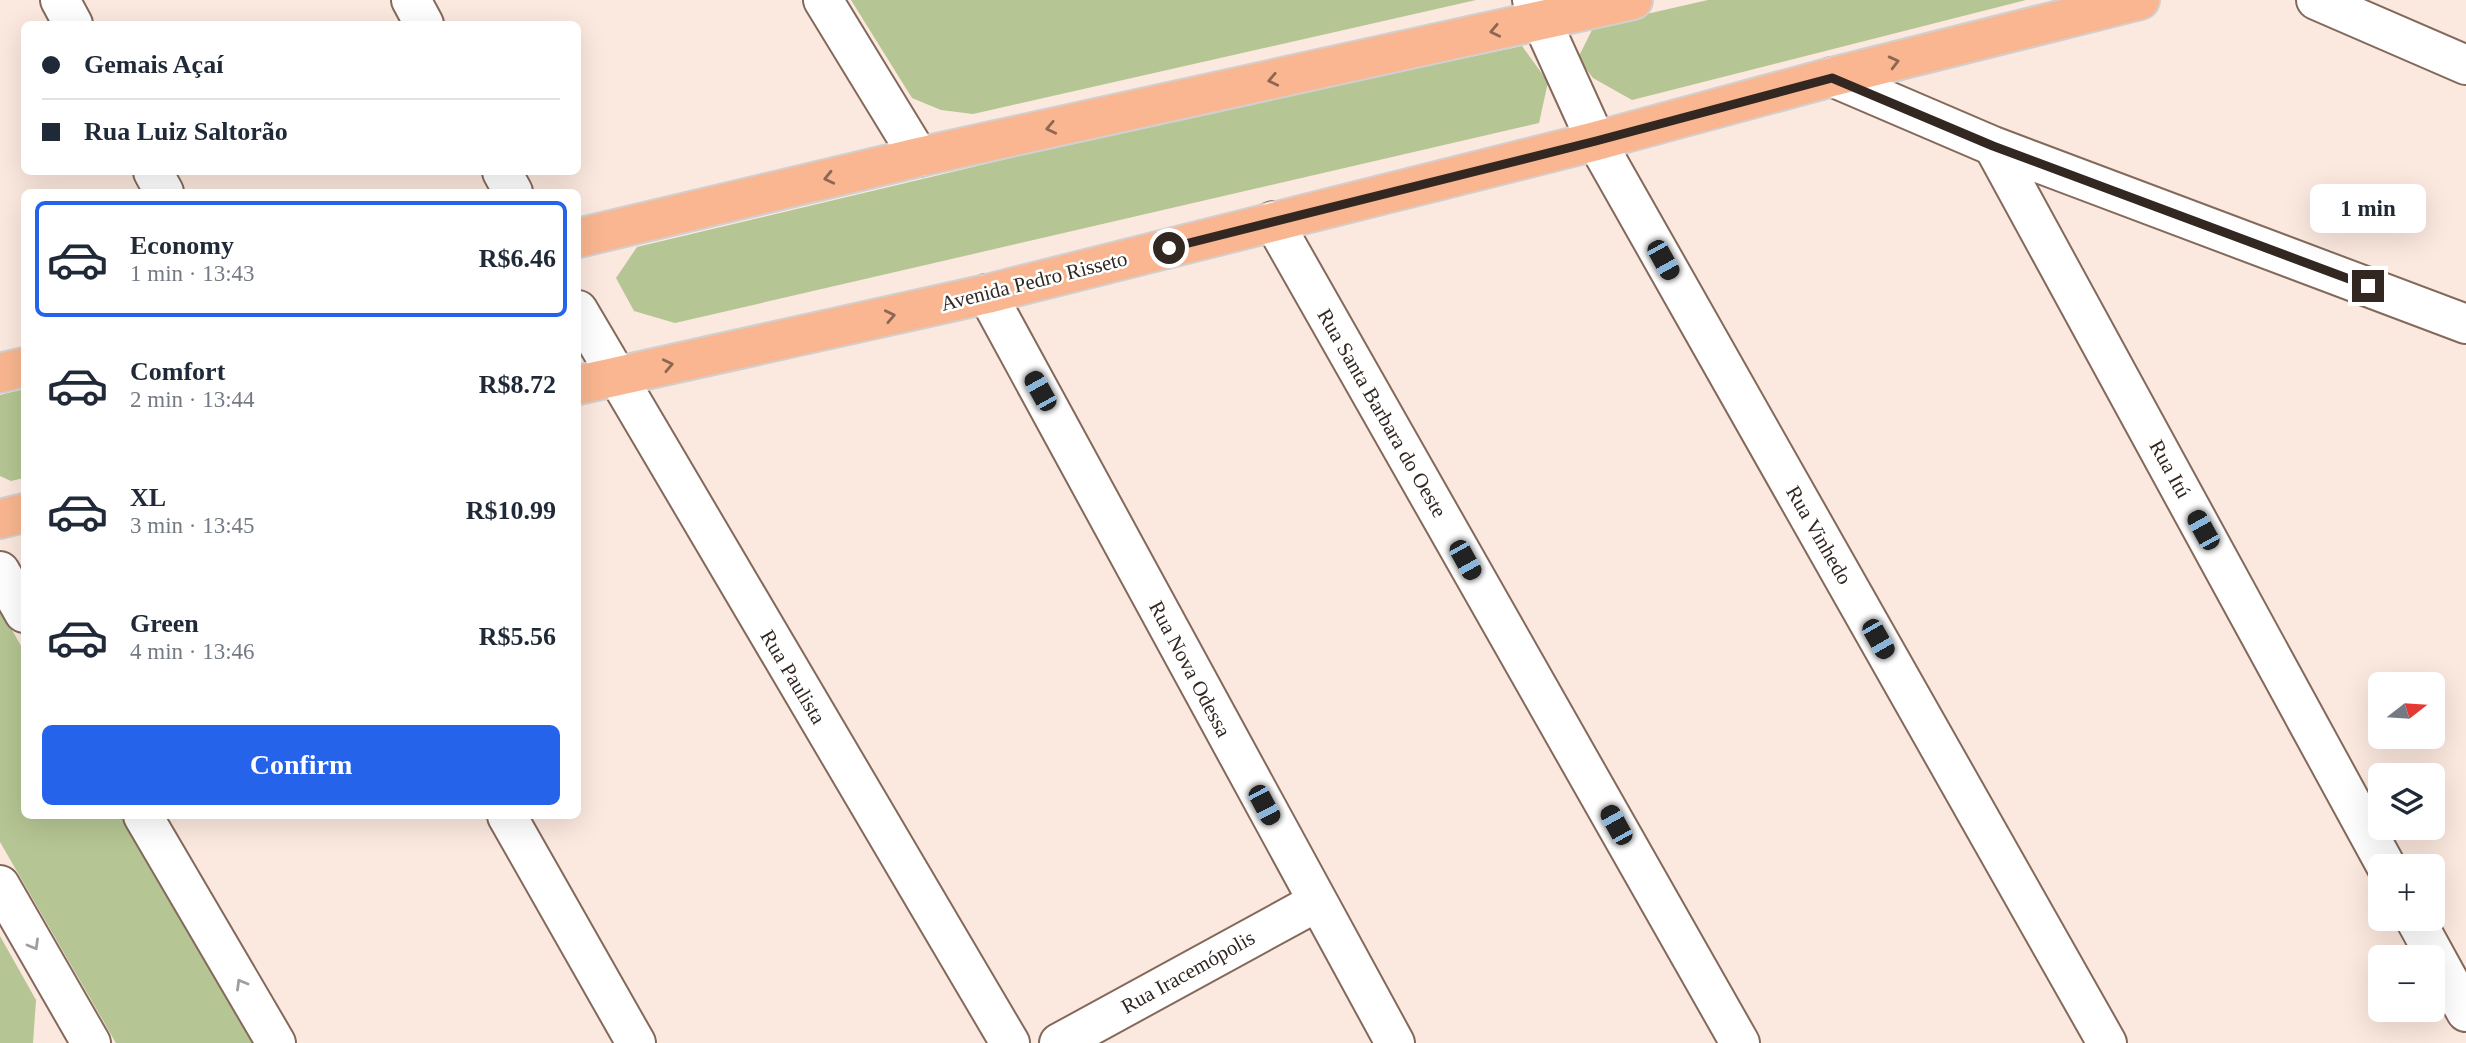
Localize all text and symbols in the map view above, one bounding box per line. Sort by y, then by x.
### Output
one-way arrow [1489,23,1501,38]
text: Gemais Açaí [84,50,223,79]
one-way arrow [1888,56,1900,70]
one-way arrow [1267,71,1279,86]
text: Rua Luiz Saltorão [84,117,288,146]
one-way arrow [1045,120,1057,134]
one-way arrow [823,170,835,184]
callout: 1 min [2310,184,2426,233]
text: 1 min [2340,196,2396,221]
icon: car [46,228,109,291]
text: Economy [130,231,234,260]
route start [1153,232,1185,264]
car [1644,237,1683,283]
text: R$6.46 [479,244,556,273]
street label: Avenida Pedro Risseto [938,246,1130,316]
text: 1 min · 13:43 [130,261,255,286]
route end [2352,270,2384,302]
street label: Rua Santa Barbara do Oeste [1312,304,1452,522]
one-way arrow [884,309,896,324]
icon: car [46,354,109,417]
text: Comfort [130,357,225,386]
one-way arrow [662,358,674,373]
car [1021,368,1060,414]
text: R$8.72 [479,370,556,399]
text: 2 min · 13:44 [130,387,255,412]
street label: Rua Itú [2144,436,2196,503]
icon: car [46,480,109,543]
street label: Rua Vinhedo [1781,481,1857,589]
text: XL [130,483,166,512]
text: R$10.99 [466,496,556,525]
car [2184,507,2223,553]
text: 3 min · 13:45 [130,513,255,538]
car [1446,537,1485,583]
street label: Rua Nova Odessa [1144,597,1236,742]
icon: car [46,606,109,669]
text: Green [130,609,199,638]
car [1859,616,1898,662]
text: R$5.56 [479,622,556,651]
street label: Rua Paulista [756,626,831,729]
text: 4 min · 13:46 [130,639,255,664]
north arrow [2368,672,2445,749]
map controls [2368,672,2445,1022]
button: Confirm [42,725,560,805]
button: layers [2368,763,2445,840]
car [1245,782,1284,828]
car [1597,802,1636,848]
button: + [2368,854,2445,931]
street label: Rua Iracemópolis [1117,925,1259,1019]
one-way arrow [26,937,39,950]
button: − [2368,945,2445,1022]
one-way arrow [236,979,249,991]

